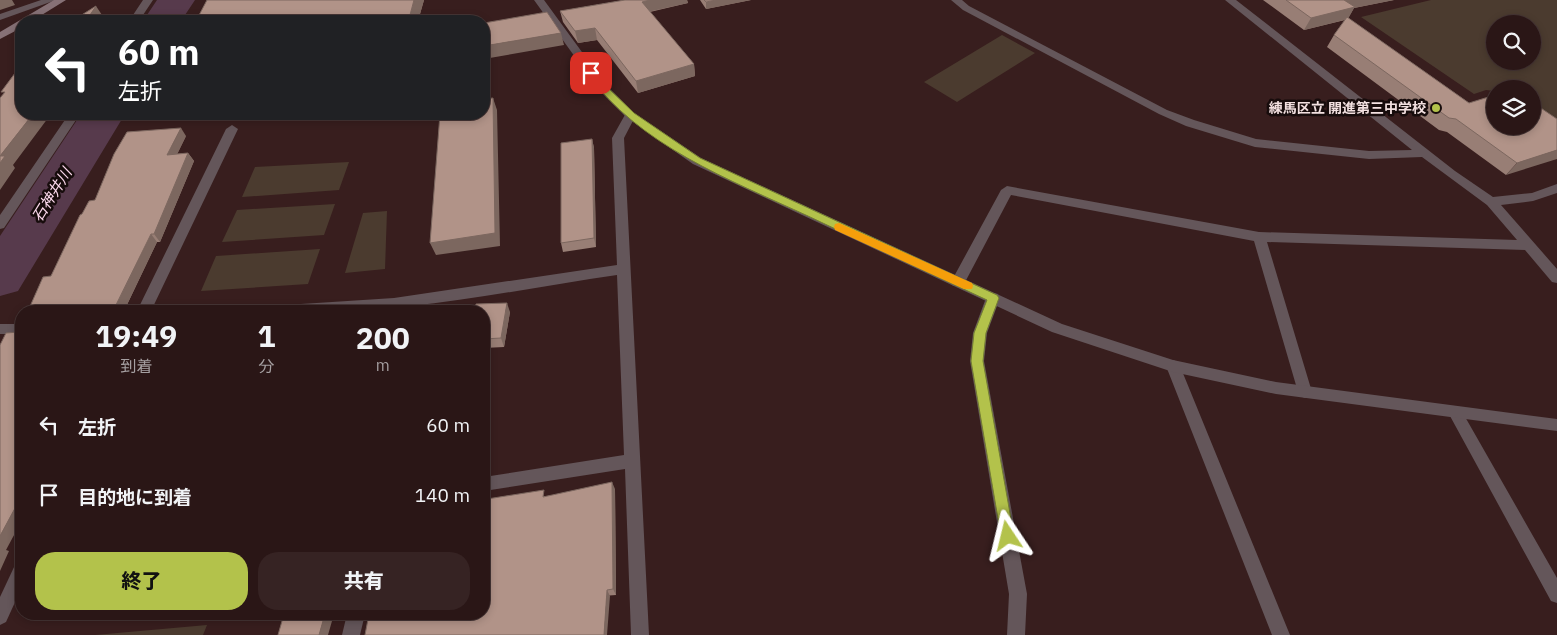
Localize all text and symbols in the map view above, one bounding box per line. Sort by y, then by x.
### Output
map controls [1486,15,1541,135]
button: search [1486,15,1541,70]
text: 60 m [118,29,200,75]
icon: left [35,35,100,100]
pin [570,52,612,94]
icon: arrive [577,59,605,87]
text: 左折 [118,76,162,105]
button: layers [1486,80,1541,135]
place label: 練馬区立 開進第三中学校 [1269,99,1426,117]
marker: 練馬区立 開進第三中学校 [1430,102,1442,114]
water label: 石神井川 [28,163,77,225]
text: 19:49 [95,316,177,355]
text: 1 [257,316,275,355]
text: 200 [356,318,410,357]
text: m [376,355,390,375]
text: 到着 [120,356,152,376]
text: 分 [258,356,274,376]
icon: left [35,411,63,439]
text: 60 m [426,413,470,437]
text: 左折 [78,415,116,439]
icon: arrive [35,481,63,509]
text: 140 m [415,483,470,507]
text: 目的地に到着 [78,485,192,509]
position arrow [981,509,1033,561]
button: 終了 [35,552,248,610]
button: 共有 [258,552,470,610]

